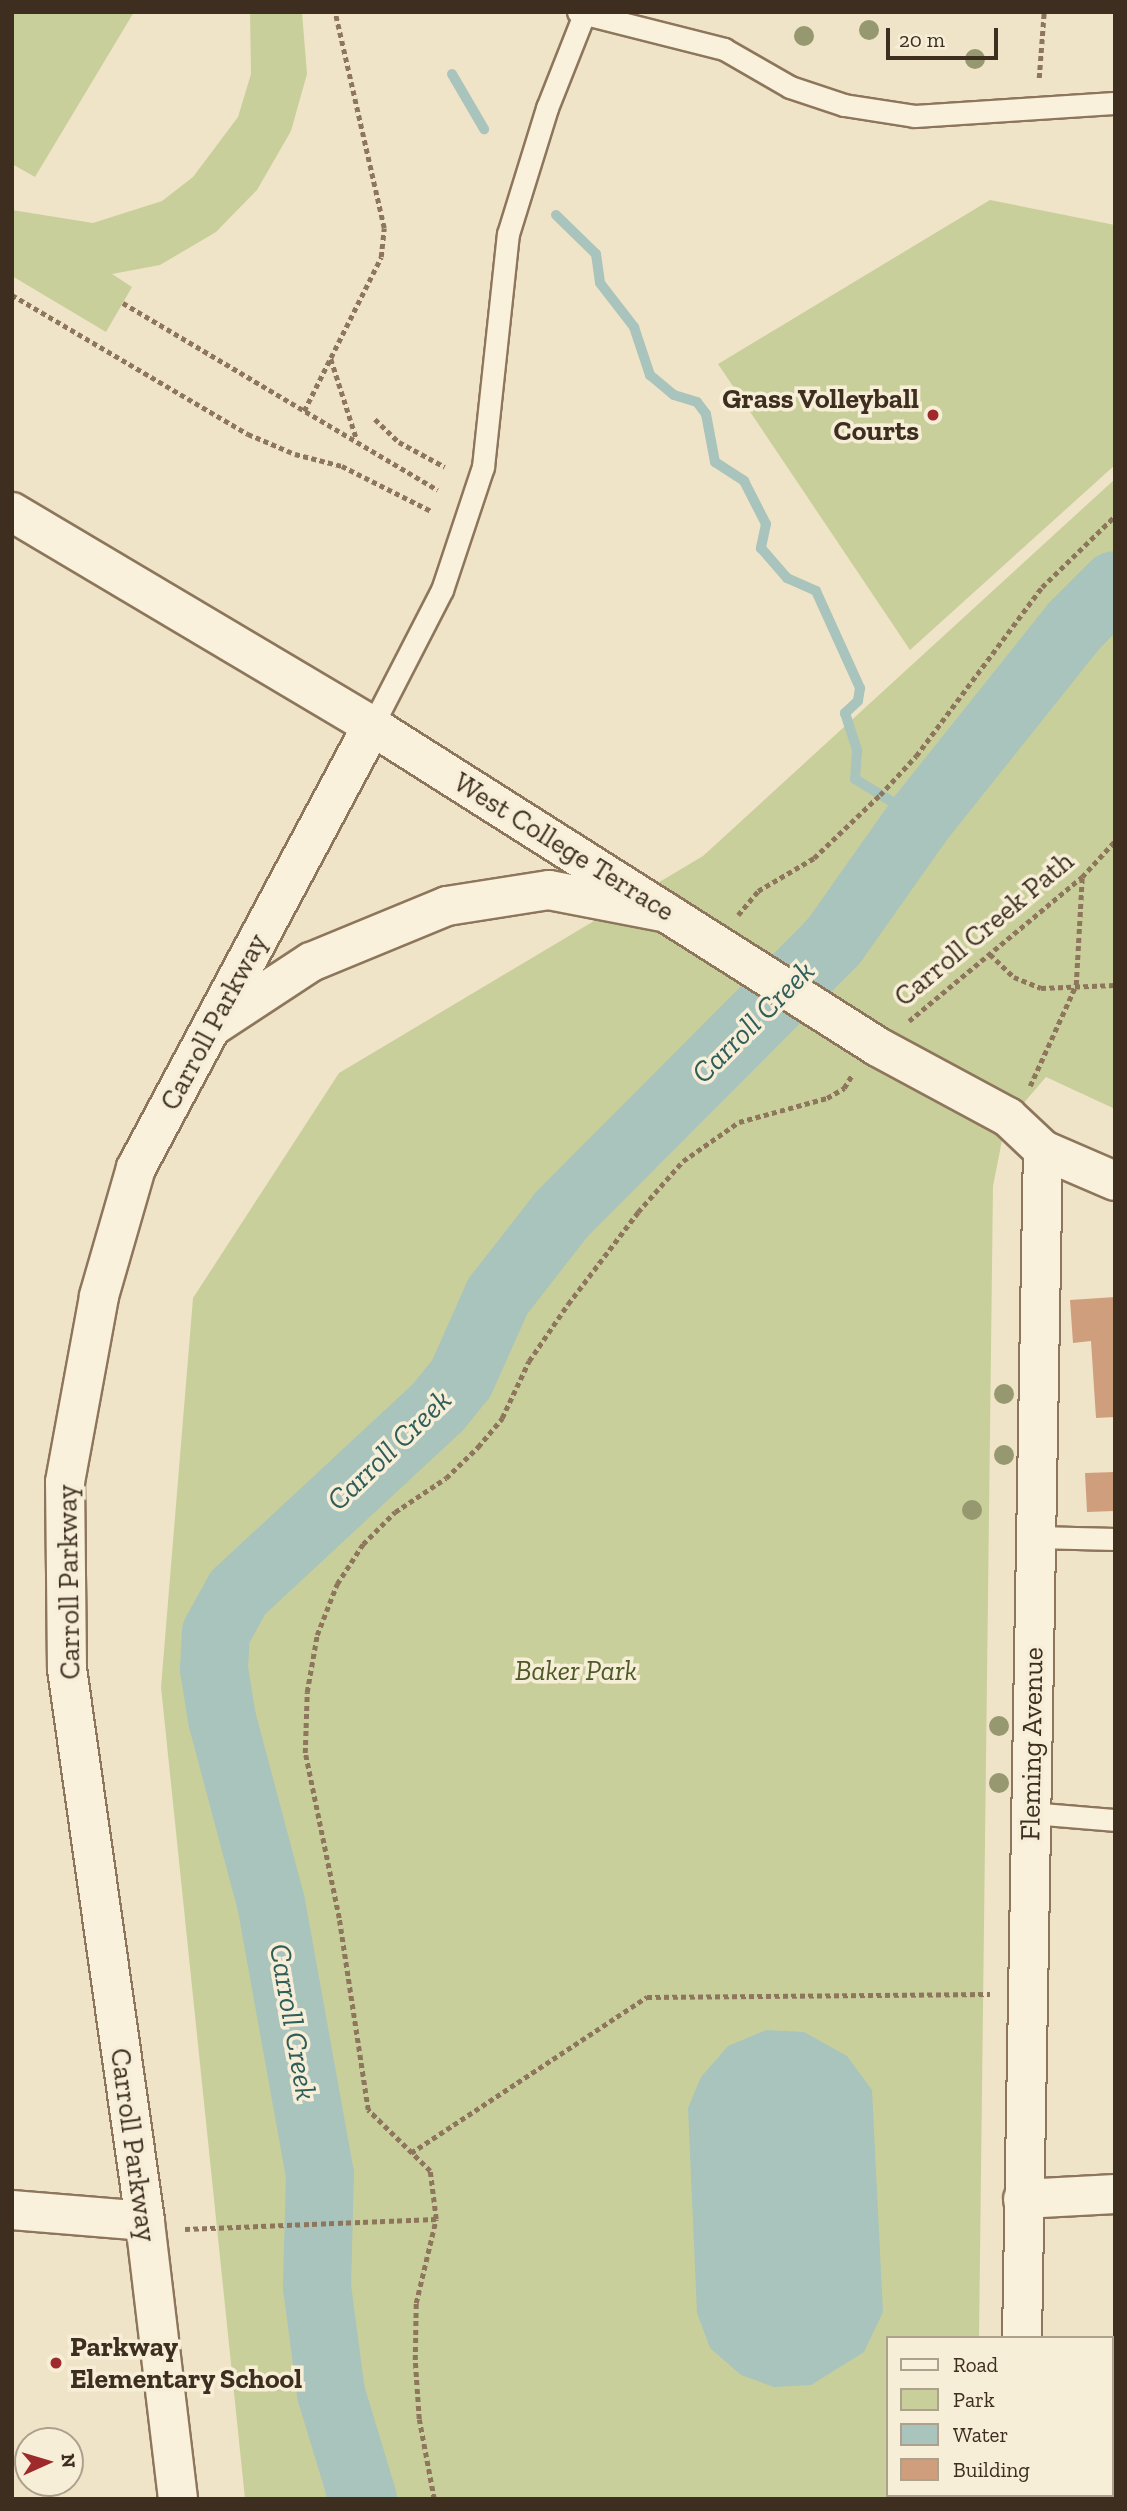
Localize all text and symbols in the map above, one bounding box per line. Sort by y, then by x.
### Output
scale bar [889,14,1001,58]
text: 20 m [899,27,945,52]
place label: Grass Volleyball Courts [721,382,919,448]
marker: Grass Volleyball Courts [925,407,941,423]
street label: West College Terrace [447,765,681,929]
street label: Carroll Creek Path [888,844,1080,1014]
street label: Carroll Parkway [153,928,275,1116]
water label: Carroll Creek [684,953,822,1091]
water label: Carroll Creek [319,1382,459,1518]
street label: Carroll Parkway [51,1484,87,1680]
street label: Fleming Avenue [1014,1646,1050,1842]
park label: Baker Park [515,1654,637,1688]
water label: Carroll Creek [262,1941,324,2103]
street label: Carroll Parkway [103,2046,163,2244]
place label: Parkway Elementary School [70,2330,303,2396]
legend [886,2336,1113,2497]
text: Road [953,2352,998,2377]
marker: Parkway Elementary School [48,2355,64,2371]
text: Park [953,2387,995,2412]
text: Water [953,2422,1008,2447]
north arrow [14,2427,84,2497]
text: N [56,2453,80,2469]
text: Building [953,2457,1030,2482]

